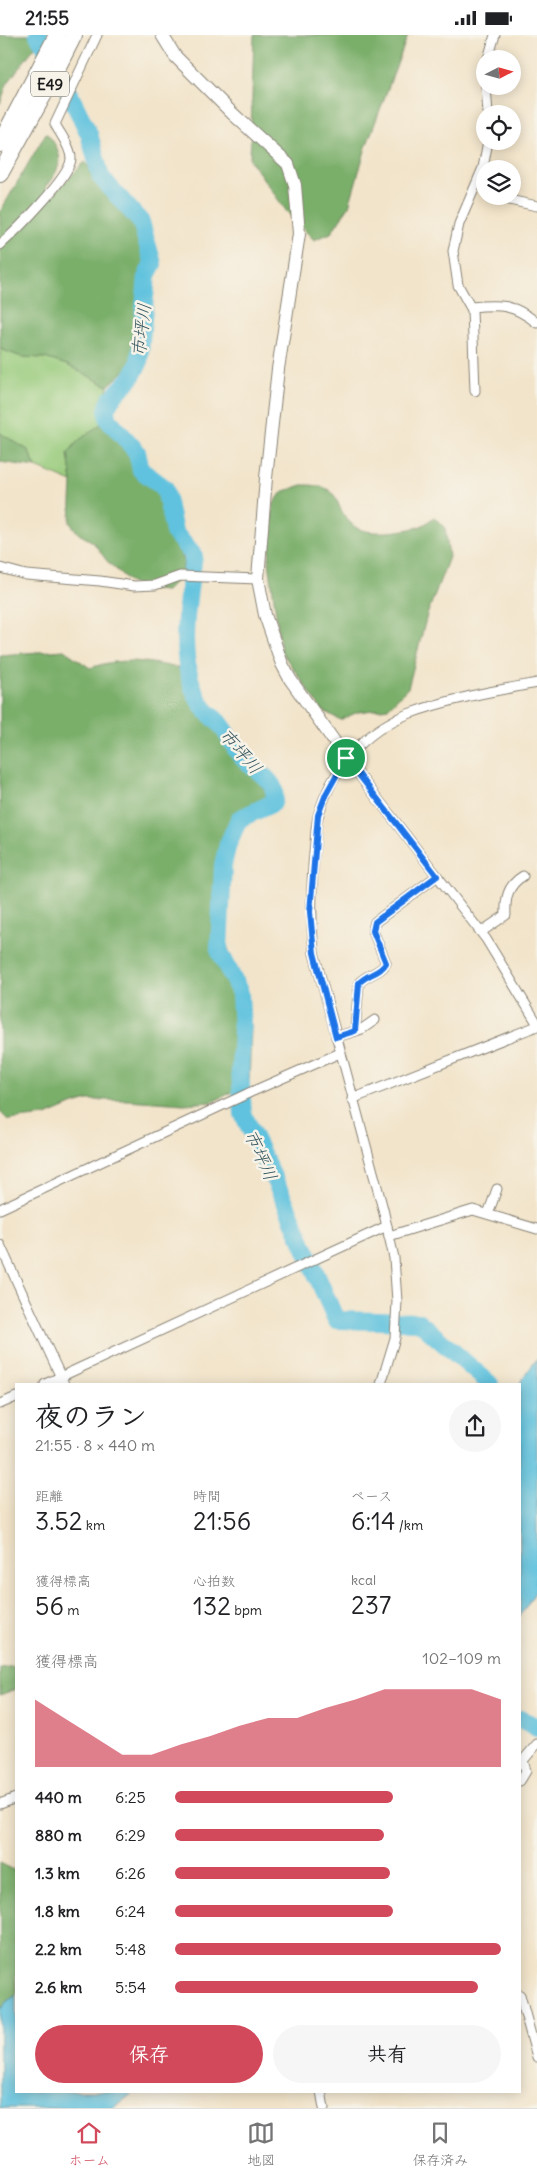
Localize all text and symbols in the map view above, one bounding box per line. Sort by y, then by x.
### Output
text: 21:55 [25,6,69,30]
north arrow [476,50,521,95]
map controls [476,50,521,205]
road number: E49 [31,71,69,97]
button: locate [476,105,521,150]
button: layers [476,160,521,205]
water label: 市坪川 [126,302,156,358]
water label: 市坪川 [215,723,267,779]
pin [325,737,367,779]
icon: arrive [332,744,360,772]
water label: 市坪川 [240,1126,282,1184]
text: 夜のラン [35,1398,147,1434]
button: share [449,1400,501,1452]
text: 21:55 · 8 × 440 m [35,1435,155,1455]
text: 距離 [35,1487,63,1505]
text: 時間 [193,1487,221,1505]
text: ペース [351,1487,392,1505]
text: 3.52 [35,1505,82,1537]
text: 21:56 [193,1505,251,1537]
text: 6:14 [351,1505,395,1537]
text: km [82,1516,105,1534]
text: /km [395,1516,423,1534]
text: kcal [351,1571,376,1589]
text: 獲得標高 [35,1572,91,1590]
text: 心拍数 [193,1572,235,1590]
text: 237 [351,1589,391,1621]
text: 56 [35,1590,64,1622]
text: 132 [193,1590,231,1622]
text: m [64,1601,79,1619]
text: bpm [231,1601,262,1619]
text: 102–109 m [422,1648,501,1668]
text: 獲得標高 [35,1651,99,1671]
text: 440 m [35,1787,82,1807]
text: 6:25 [115,1787,146,1807]
text: 880 m [35,1825,82,1845]
text: 6:29 [115,1825,146,1845]
text: 1.3 km [35,1863,80,1883]
text: 6:26 [115,1863,146,1883]
text: 1.8 km [35,1901,80,1921]
text: 6:24 [115,1901,146,1921]
text: 2.2 km [35,1939,82,1959]
text: 5:48 [115,1939,146,1959]
text: 2.6 km [35,1977,82,1997]
text: 5:54 [115,1977,146,1997]
button: 保存 [35,2025,263,2083]
button: 共有 [273,2025,501,2083]
tab: ホーム [69,2119,110,2169]
tab: 地図 [247,2119,275,2169]
tab: 保存済み [412,2119,468,2169]

